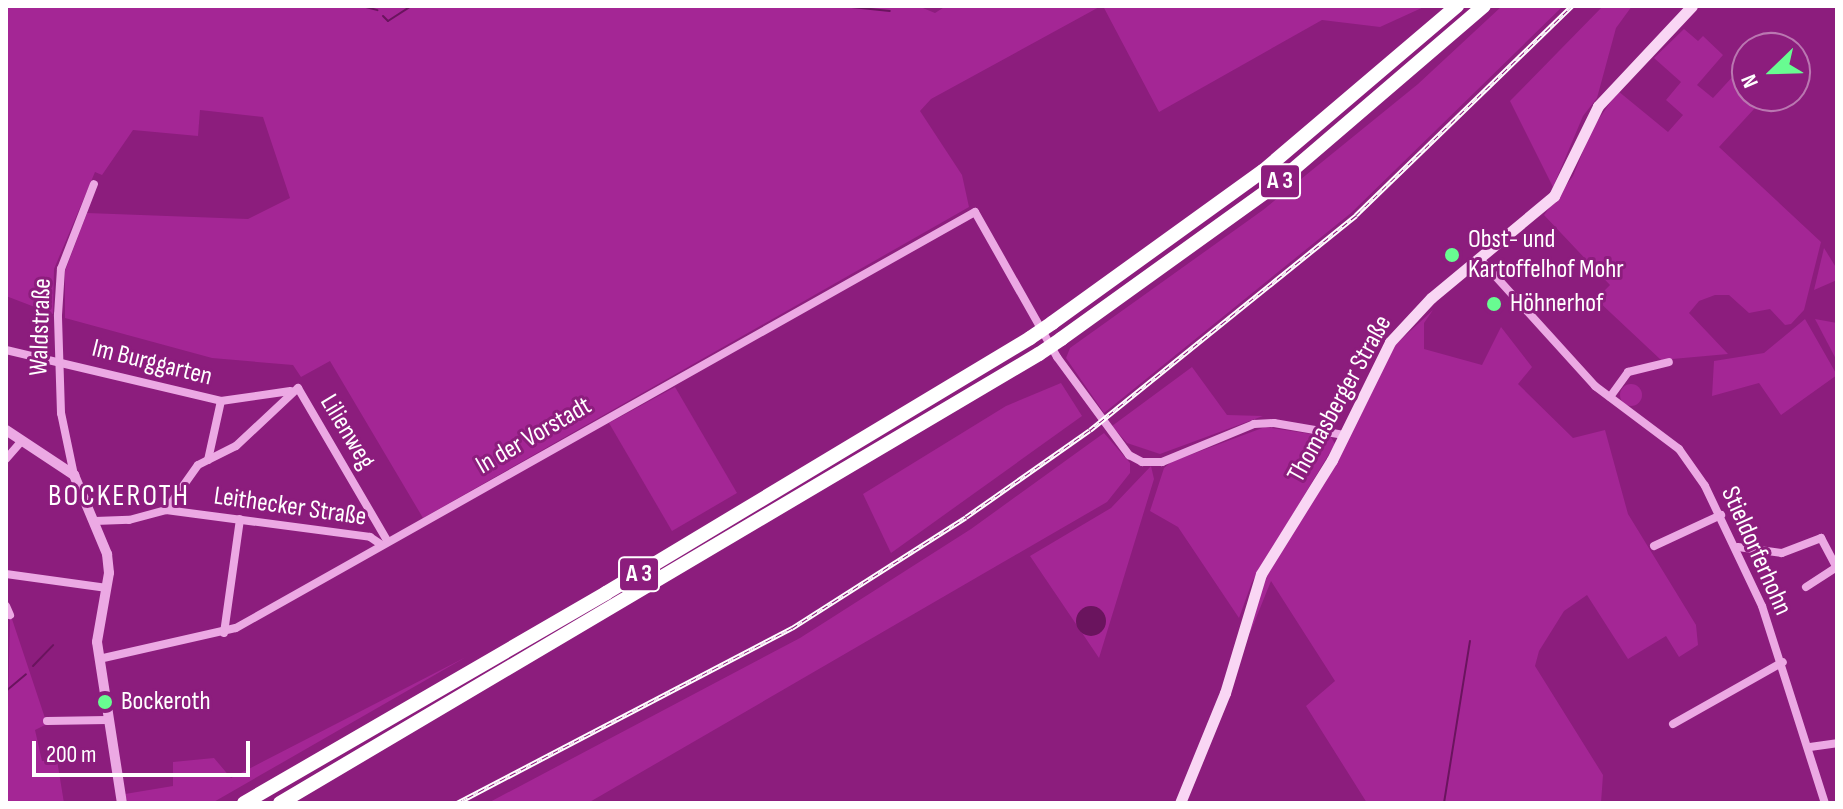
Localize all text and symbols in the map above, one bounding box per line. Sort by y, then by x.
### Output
north arrow [1731,32,1811,112]
text: N [1736,70,1765,91]
road number: A 3 [1258,161,1302,201]
place label: Obst- und Kartoffelhof Mohr [1468,224,1624,286]
marker: Obst- und Kartoffelhof Mohr [1443,246,1461,264]
street label: Waldstraße [24,278,58,376]
place label: Höhnerhof [1510,288,1604,320]
marker: Höhnerhof [1485,295,1503,313]
street label: Thomasberger Straße [1281,310,1399,488]
street label: Im Burggarten [89,333,215,393]
street label: Lilienweg [313,389,381,475]
street label: In der Vorstadt [471,390,597,482]
district label: BOCKEROTH [48,478,190,514]
street label: Leithecker Straße [212,481,368,533]
street label: Stieldorferhohn [1714,482,1798,620]
road number: A 3 [617,554,661,594]
place label: Bockeroth [121,686,211,718]
marker: Bockeroth [96,693,114,711]
scale bar [36,725,254,775]
text: 200 m [46,740,97,769]

